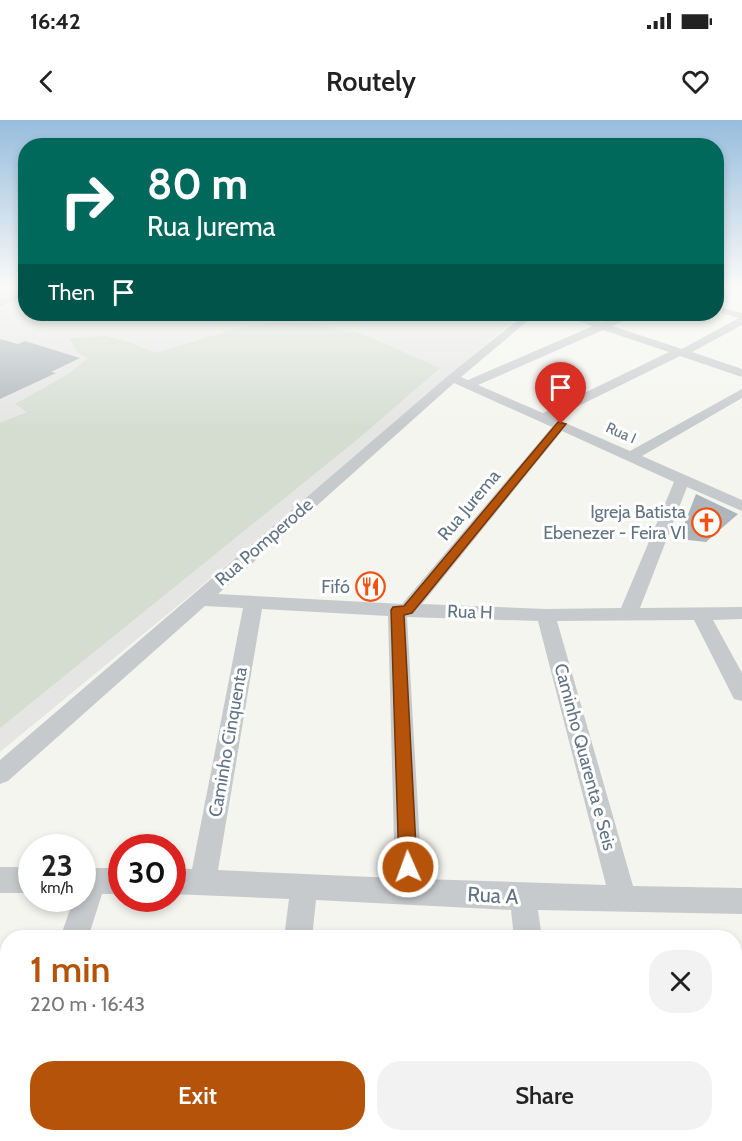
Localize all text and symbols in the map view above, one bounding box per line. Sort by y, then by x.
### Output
text: 16:42 [30,8,81,35]
icon: back [30,65,63,98]
text: Routely [326,65,416,98]
icon: heart [679,65,712,98]
text: 80 m [147,158,248,210]
icon: right [48,162,126,240]
text: Rua Jurema [147,210,276,243]
icon: arrive [107,276,140,309]
text: Then [48,279,95,306]
pin [535,362,586,424]
icon: arrive [544,371,577,404]
street label: Rua I [603,418,639,448]
street label: Rua Jurema [433,465,505,545]
street label: Rua Pomperode [211,494,317,590]
place label: Igreja Batista Ebenezer - Feira VI [543,501,686,544]
church icon: Igreja Batista Ebenezer - Feira VI [691,506,723,538]
restaurant icon: Fifó [355,571,387,603]
place label: Fifó [321,576,350,598]
street label: Rua H [447,600,493,624]
street label: Caminho Quarenta e Seis [549,661,621,853]
street label: Caminho Cinquenta [204,665,252,819]
speed limit sign: 30 [108,834,186,912]
position arrow [376,835,440,899]
text: 23 [41,847,73,884]
text: km/h [41,879,73,897]
street label: Rua A [467,881,519,909]
text: 1 min [30,947,110,991]
button: close [649,950,712,1013]
text: 220 m · 16:43 [30,992,145,1016]
button: Exit [30,1061,365,1130]
button: Share [377,1061,712,1130]

